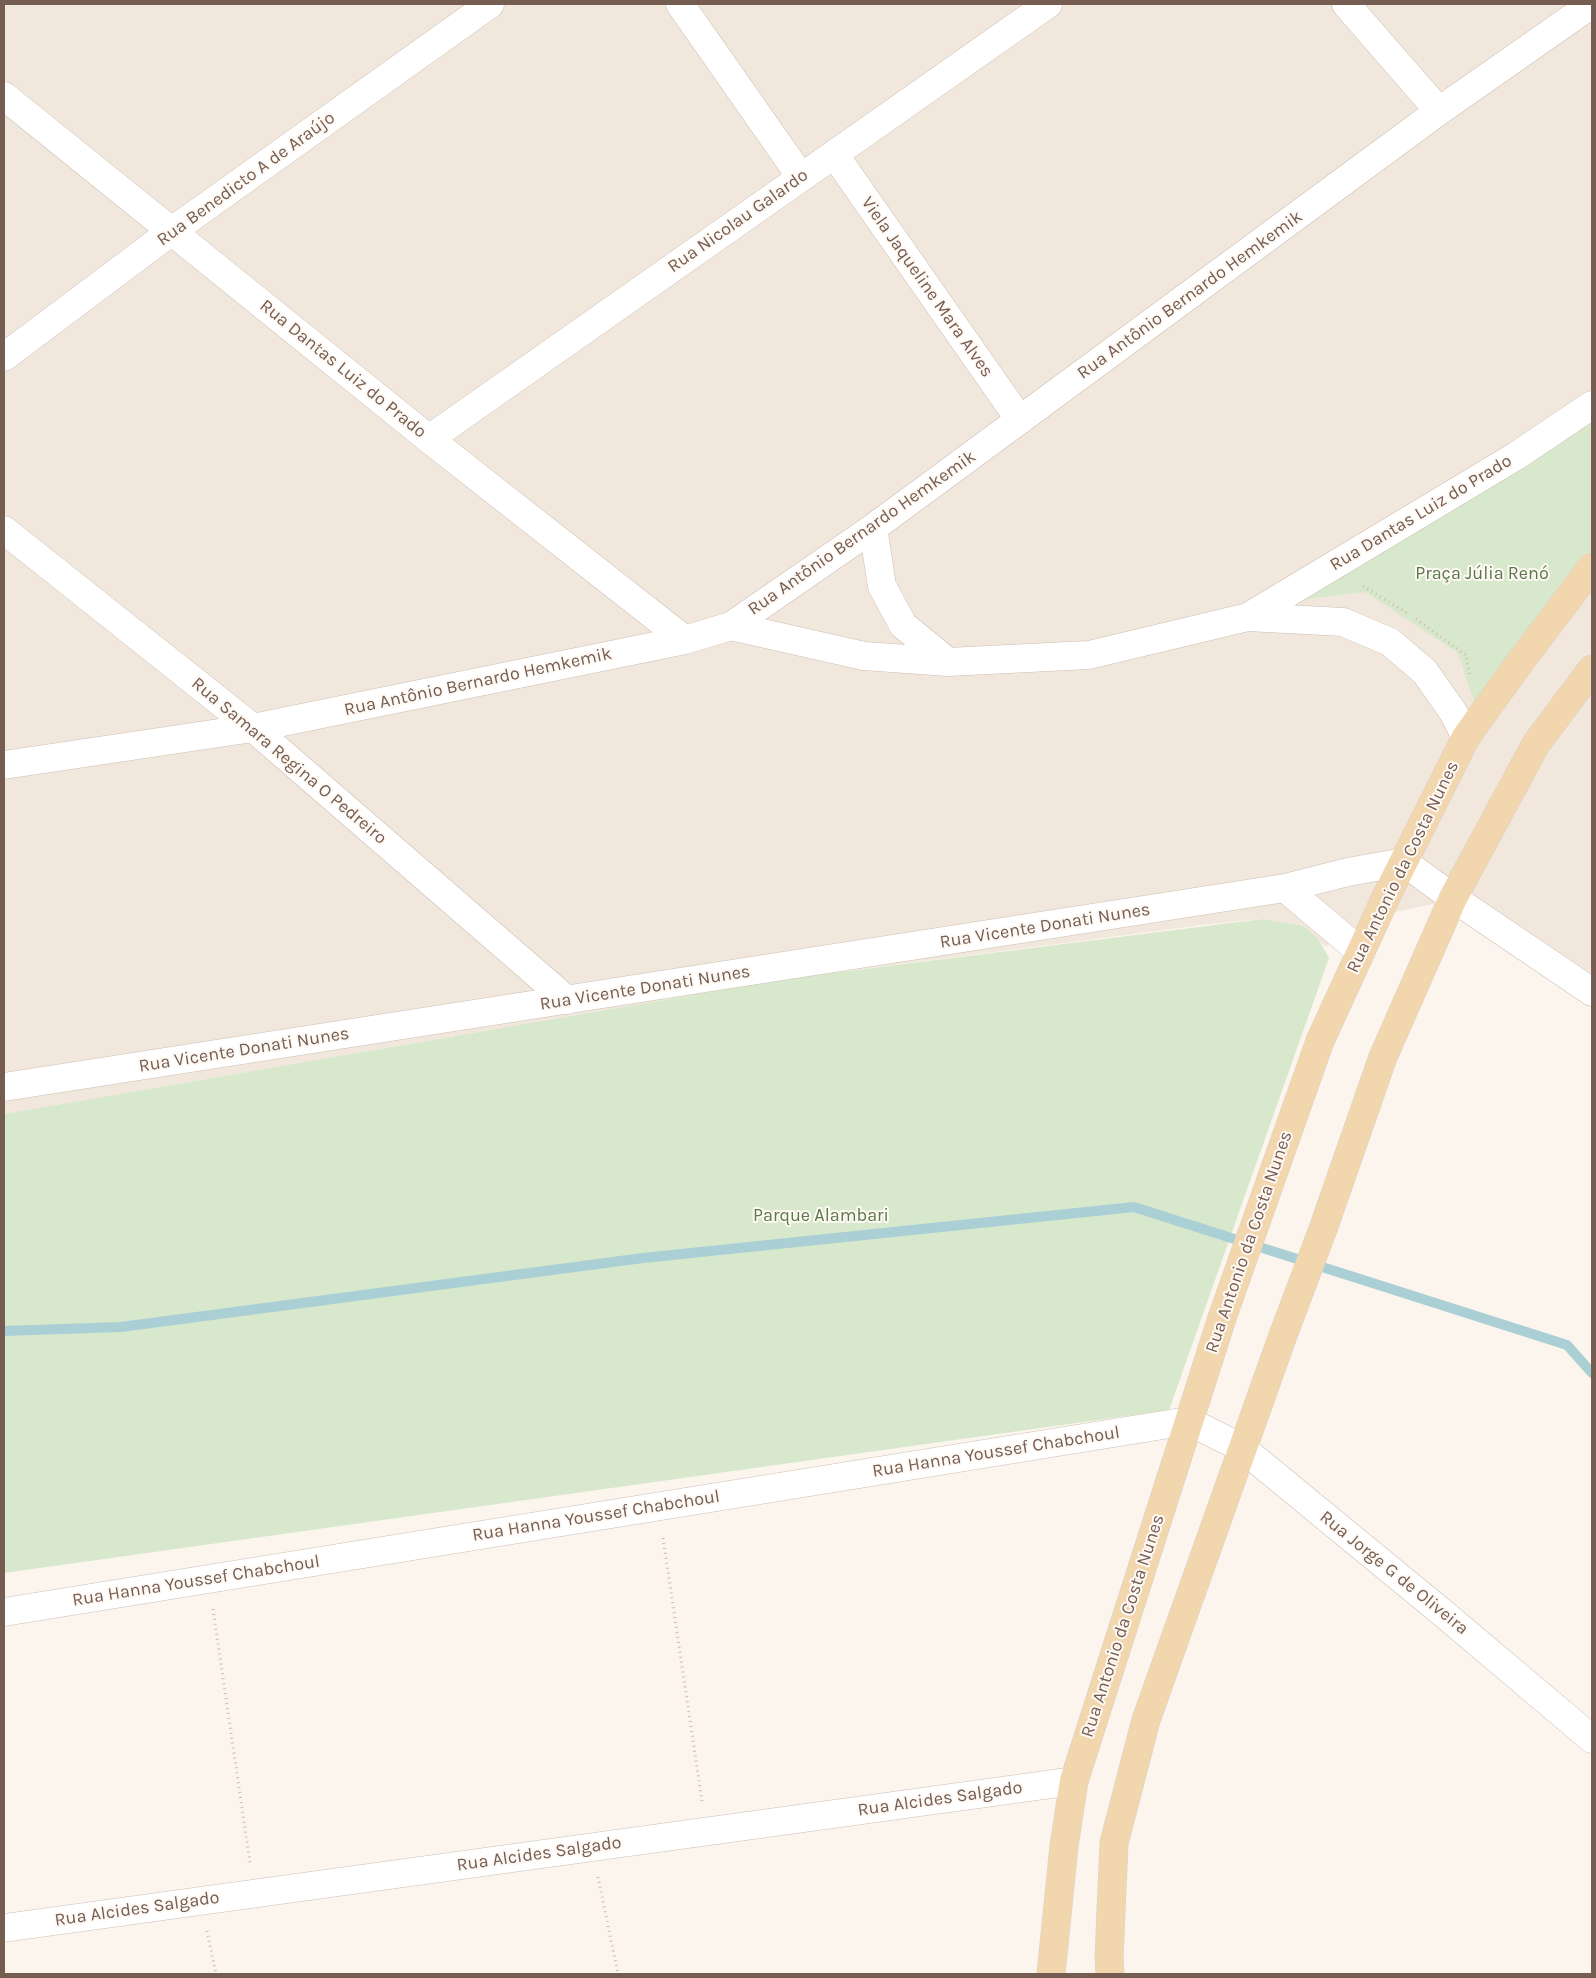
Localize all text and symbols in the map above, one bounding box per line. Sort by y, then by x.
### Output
street label: Rua Benedicto A de Araújo [153,107,339,251]
street label: Rua Nicolau Galardo [664,164,812,278]
street label: Viela Jaqueline Mara Alves [856,193,998,381]
street label: Rua Antônio Bernardo Hemkemik [1073,206,1307,384]
street label: Rua Dantas Luiz do Prado [255,295,431,443]
street label: Rua Antônio Bernardo Hemkemik [744,446,980,620]
street label: Rua Dantas Luiz do Prado [1326,450,1516,576]
park label: Praça Júlia Renó [1415,563,1549,585]
street label: Rua Antônio Bernardo Hemkemik [342,643,614,721]
street label: Rua Samara Regina O Pedreiro [187,673,391,849]
street label: Rua Antonio da Costa Nunes [1342,757,1464,977]
street label: Rua Vicente Donati Nunes [938,899,1152,953]
street label: Rua Vicente Donati Nunes [538,961,752,1015]
street label: Rua Vicente Donati Nunes [137,1023,351,1077]
street label: Rua Antonio da Costa Nunes [1201,1128,1297,1356]
park label: Parque Alambari [753,1205,889,1227]
street label: Rua Hanna Youssef Chabchoul [871,1422,1121,1482]
street label: Rua Hanna Youssef Chabchoul [471,1486,721,1546]
street label: Rua Jorge G de Oliveira [1315,1506,1473,1640]
street label: Rua Antonio da Costa Nunes [1077,1512,1169,1740]
street label: Rua Hanna Youssef Chabchoul [71,1551,321,1611]
street label: Rua Alcides Salgado [856,1777,1024,1821]
street label: Rua Alcides Salgado [455,1832,623,1876]
street label: Rua Alcides Salgado [53,1887,221,1931]

